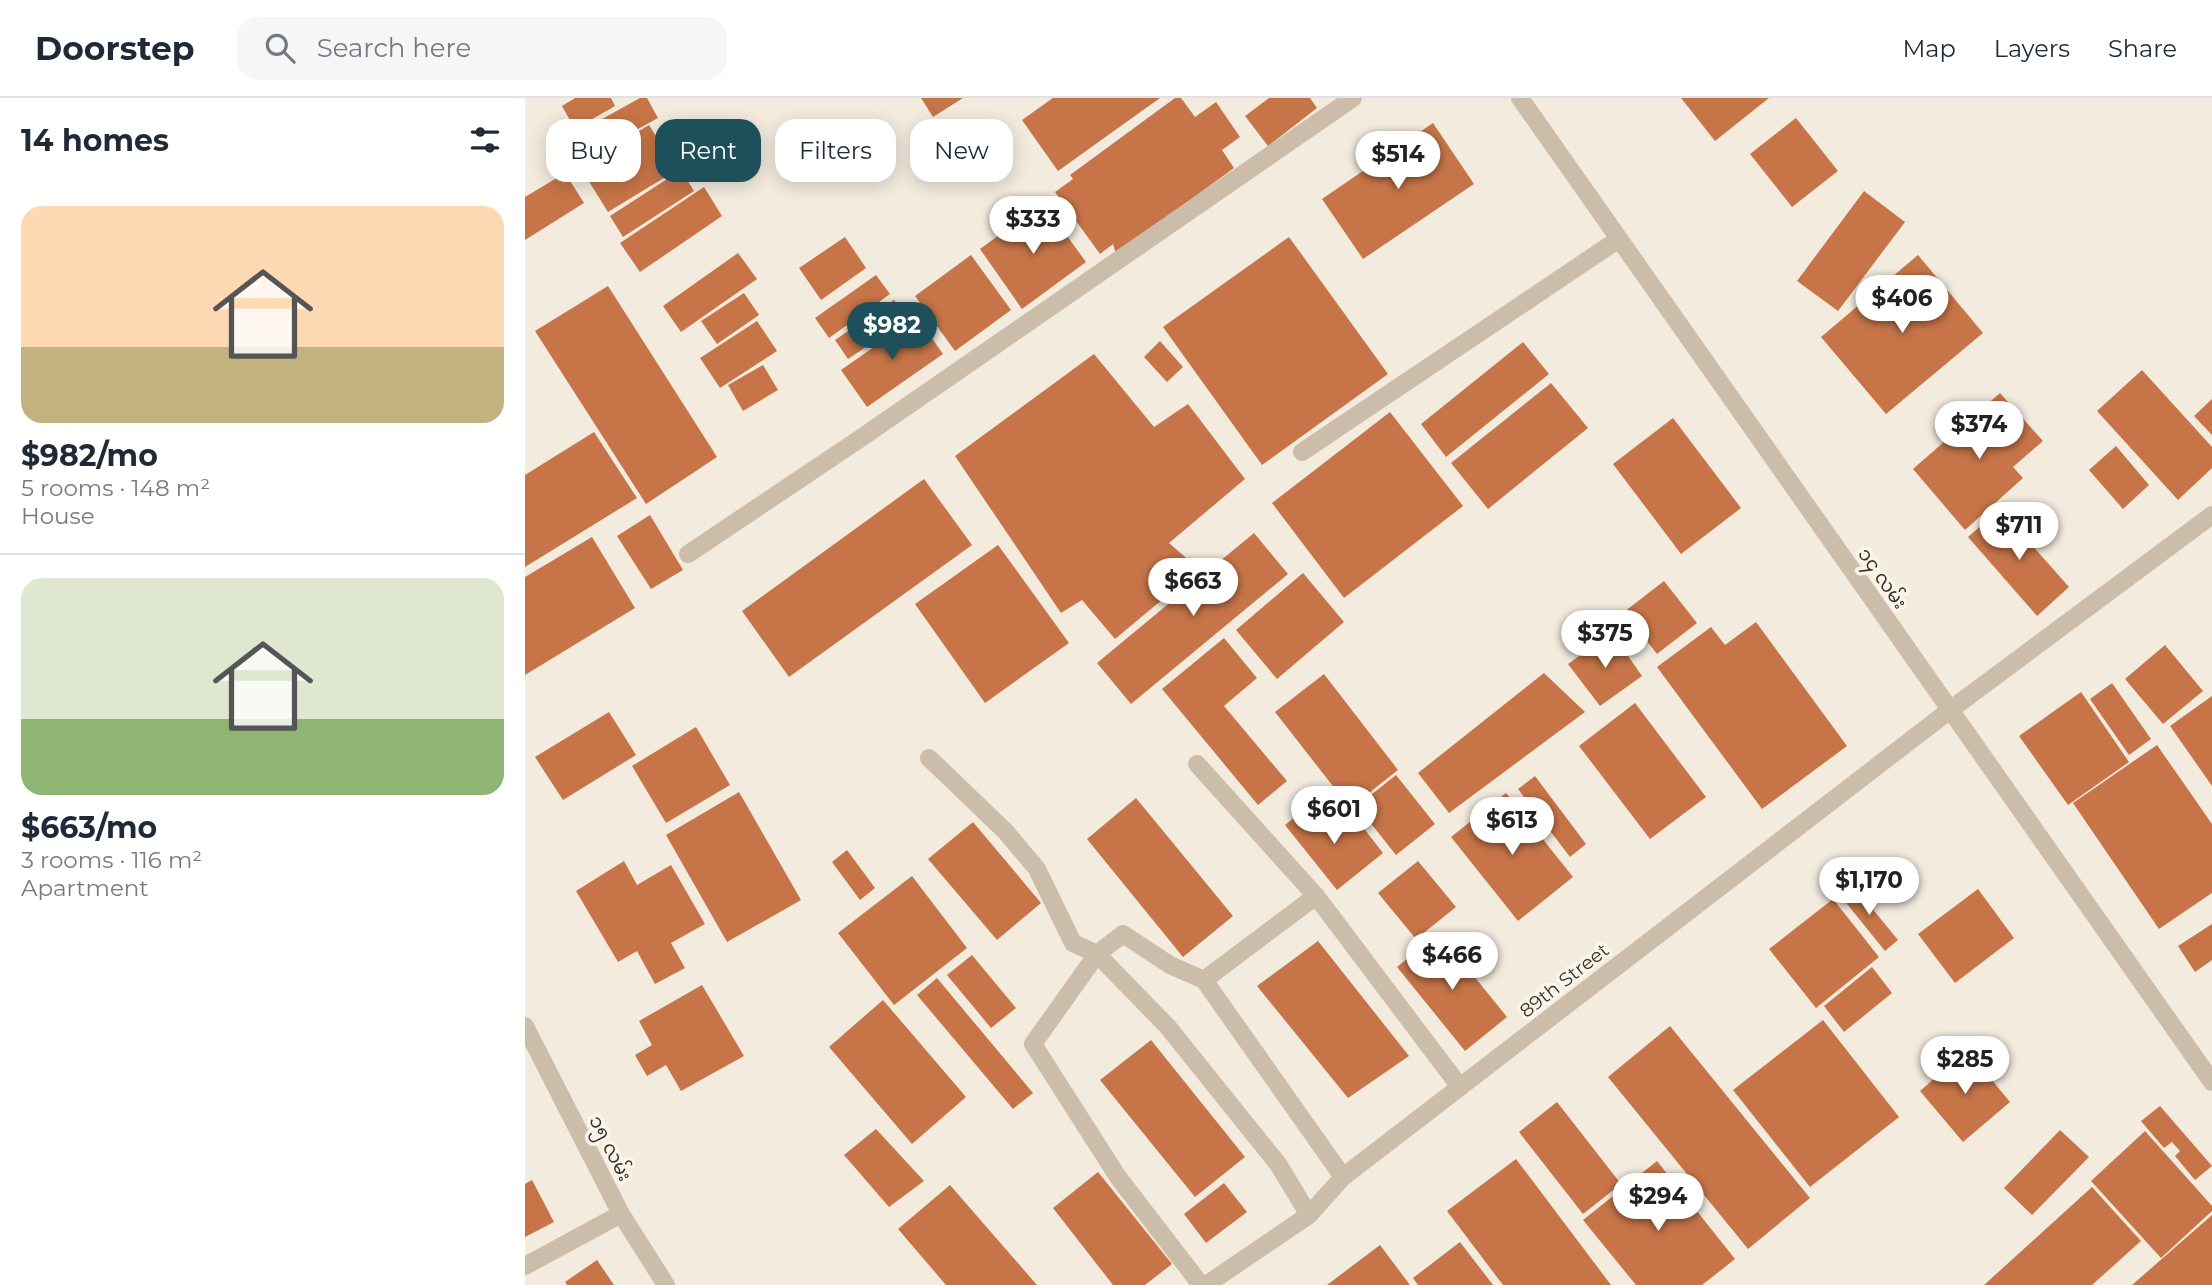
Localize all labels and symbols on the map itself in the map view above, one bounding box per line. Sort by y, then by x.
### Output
pin: $514 [1357,132,1439,191]
pin: $333 [992,197,1074,256]
pin: $406 [1861,275,1943,335]
pin: $982 [851,302,933,362]
pin: $374 [1938,402,2020,461]
pin: $711 [1978,503,2060,562]
street label: ၁၄ လမ်း [1850,542,1914,616]
pin: $663 [1152,559,1234,618]
pin: $375 [1564,610,1646,670]
pin: $601 [1293,786,1375,846]
pin: $613 [1471,798,1553,857]
pin: $1,170 [1812,858,1926,917]
pin: $466 [1411,932,1493,992]
street label: 89th Street [1515,938,1614,1022]
pin: $285 [1924,1037,2006,1096]
street label: ၁၅ လမ်း [581,1110,639,1187]
pin: $294 [1617,1174,1699,1233]

